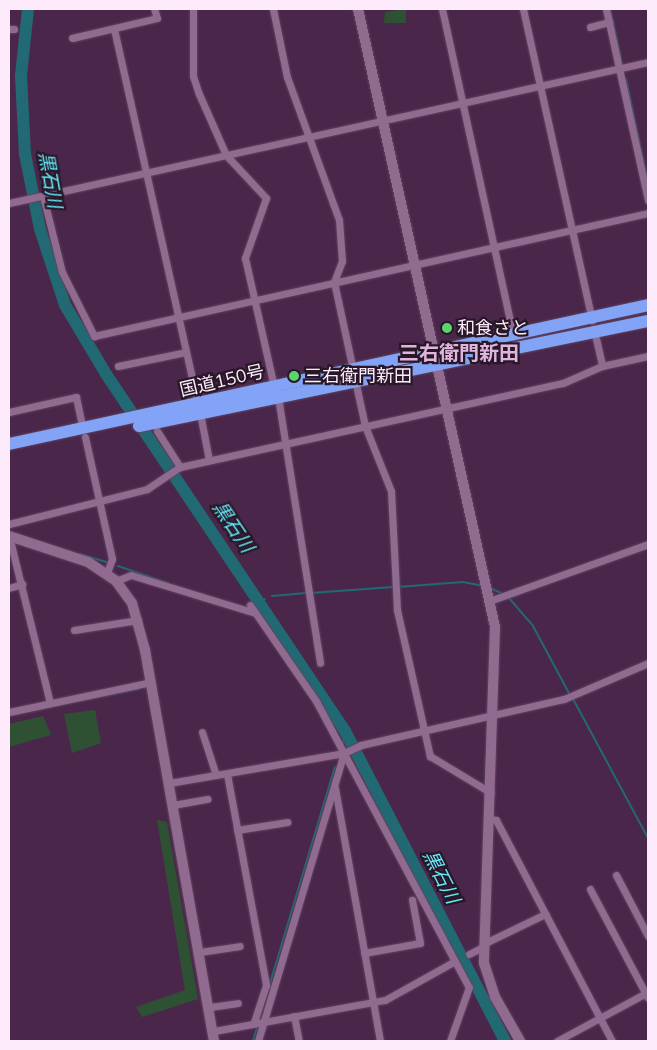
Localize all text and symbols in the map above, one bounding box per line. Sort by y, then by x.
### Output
water label: 黒石川 [34,150,66,210]
place label: 和食さと [457,317,529,339]
marker: 和食さと [441,322,453,334]
district label: 三右衛門新田 [399,340,519,364]
street label: 国道150号 [177,361,267,401]
place label: 三右衛門新田 [304,365,412,387]
marker: 三右衛門新田 [288,370,300,382]
water label: 黒石川 [208,497,258,557]
water label: 黒石川 [418,846,464,908]

